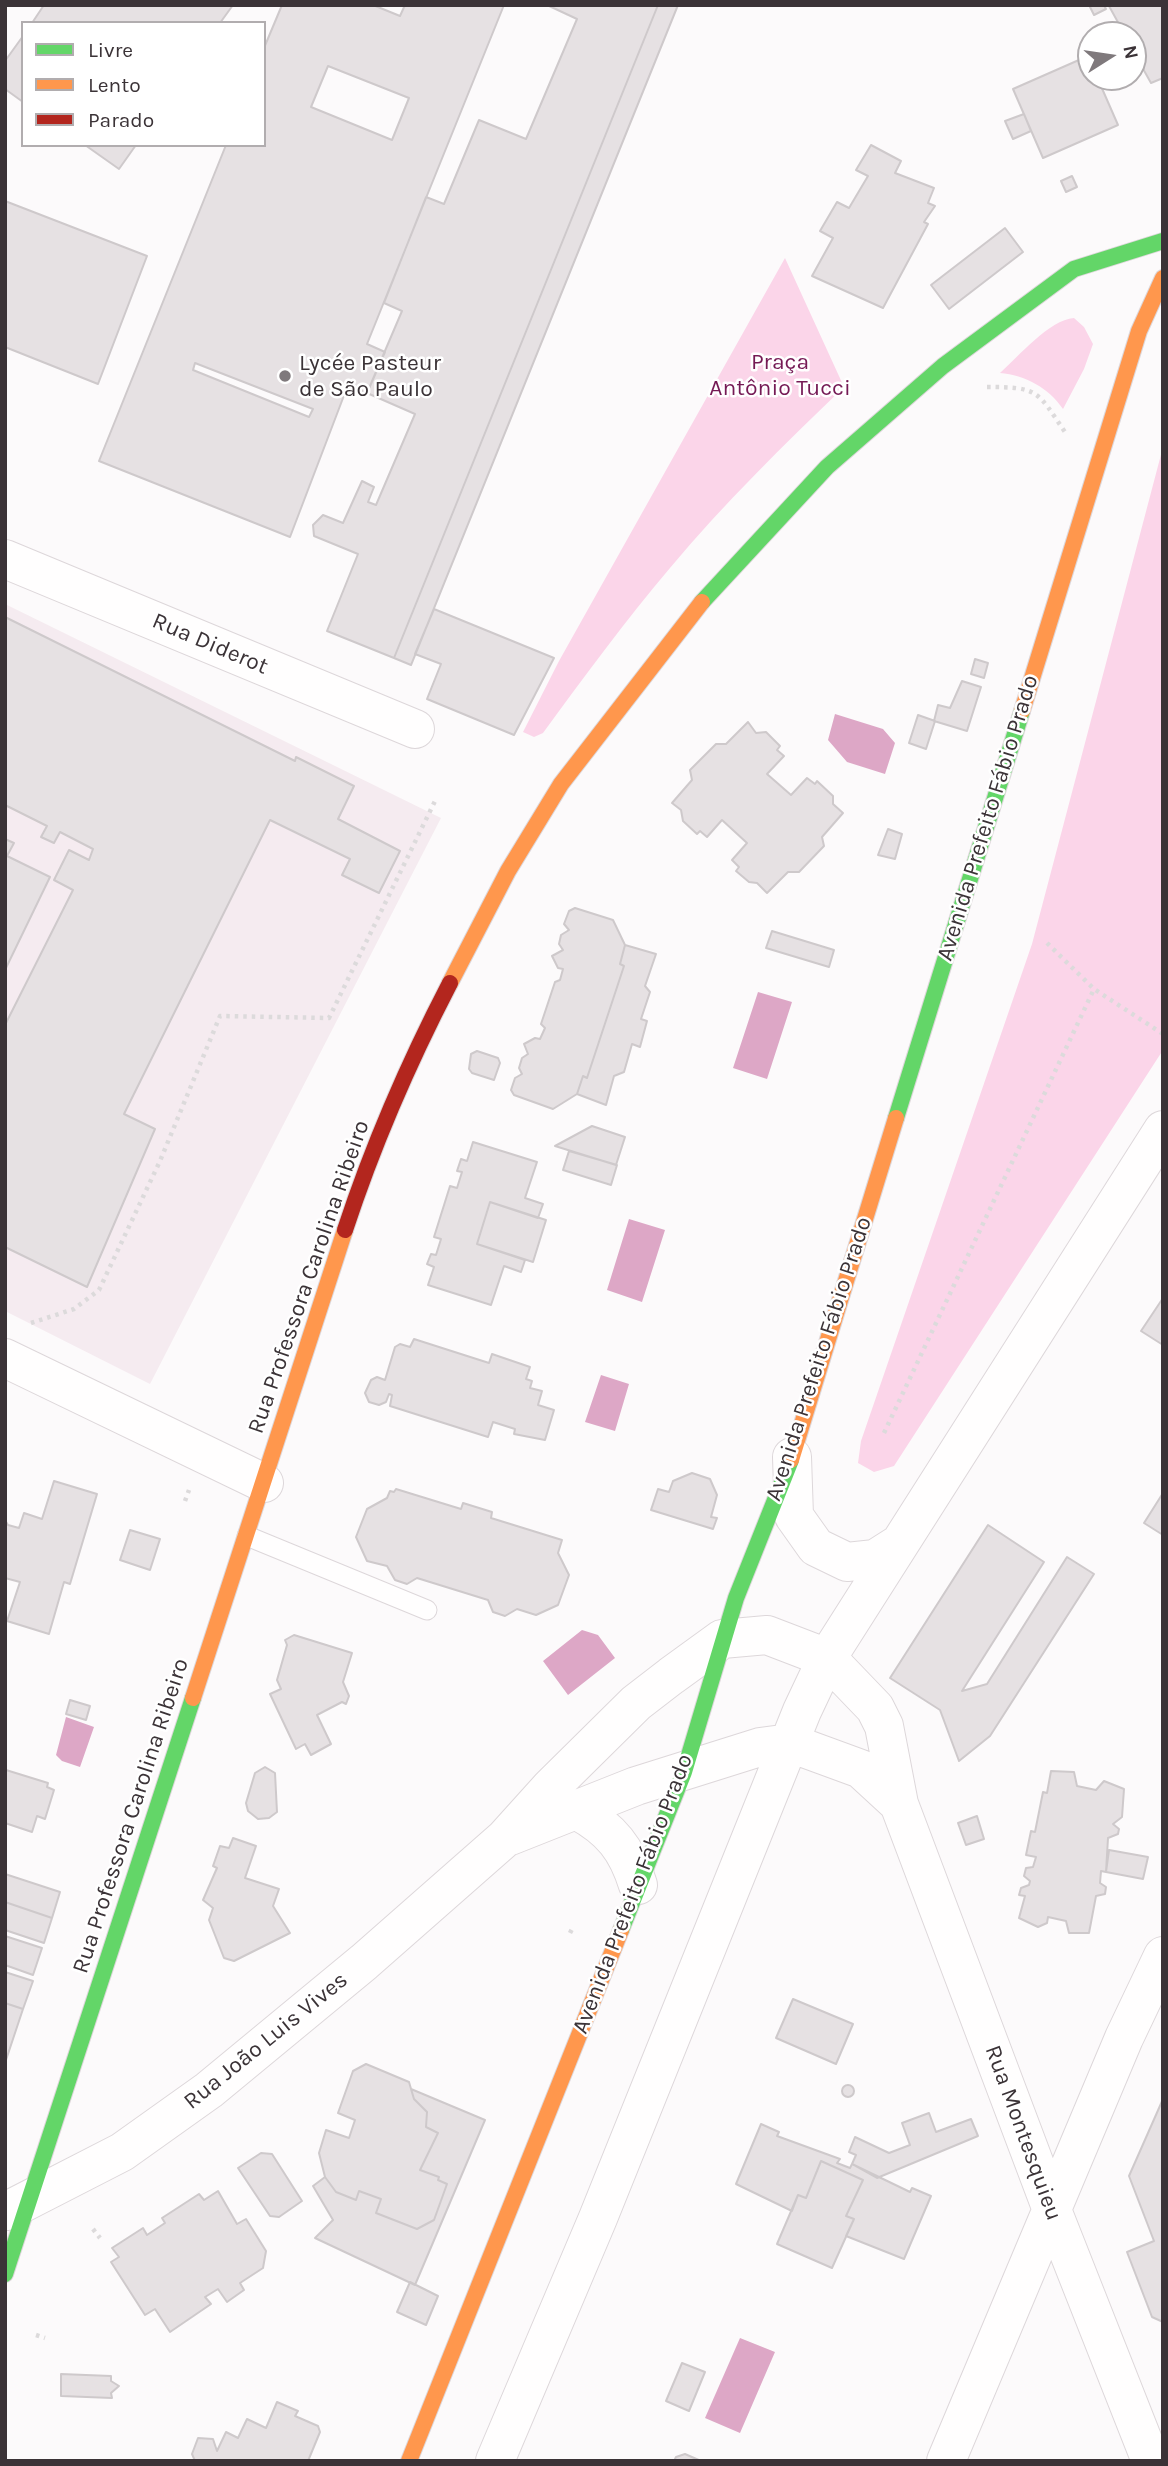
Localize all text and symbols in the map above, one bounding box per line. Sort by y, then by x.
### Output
legend [21,21,266,147]
north arrow [1077,21,1147,91]
text: Livre [88,38,133,62]
text: N [1118,43,1143,61]
text: Lento [88,73,141,97]
text: Parado [88,108,154,132]
park label: Praça Antônio Tucci [709,348,851,402]
place label: Lycée Pasteur de São Paulo [299,349,441,403]
marker: Lycée Pasteur de São Paulo [277,368,293,384]
street label: Rua Diderot [148,607,272,681]
street label: Avenida Prefeito Fábio Prado [931,672,1045,964]
street label: Rua Professora Carolina Ribeiro [242,1117,376,1437]
street label: Avenida Prefeito Fábio Prado [760,1213,878,1505]
street label: Rua Professora Carolina Ribeiro [67,1655,195,1977]
street label: Avenida Prefeito Fábio Prado [567,1750,699,2038]
street label: Rua João Luis Vives [178,1966,354,2116]
street label: Rua Montesquieu [978,2042,1068,2224]

